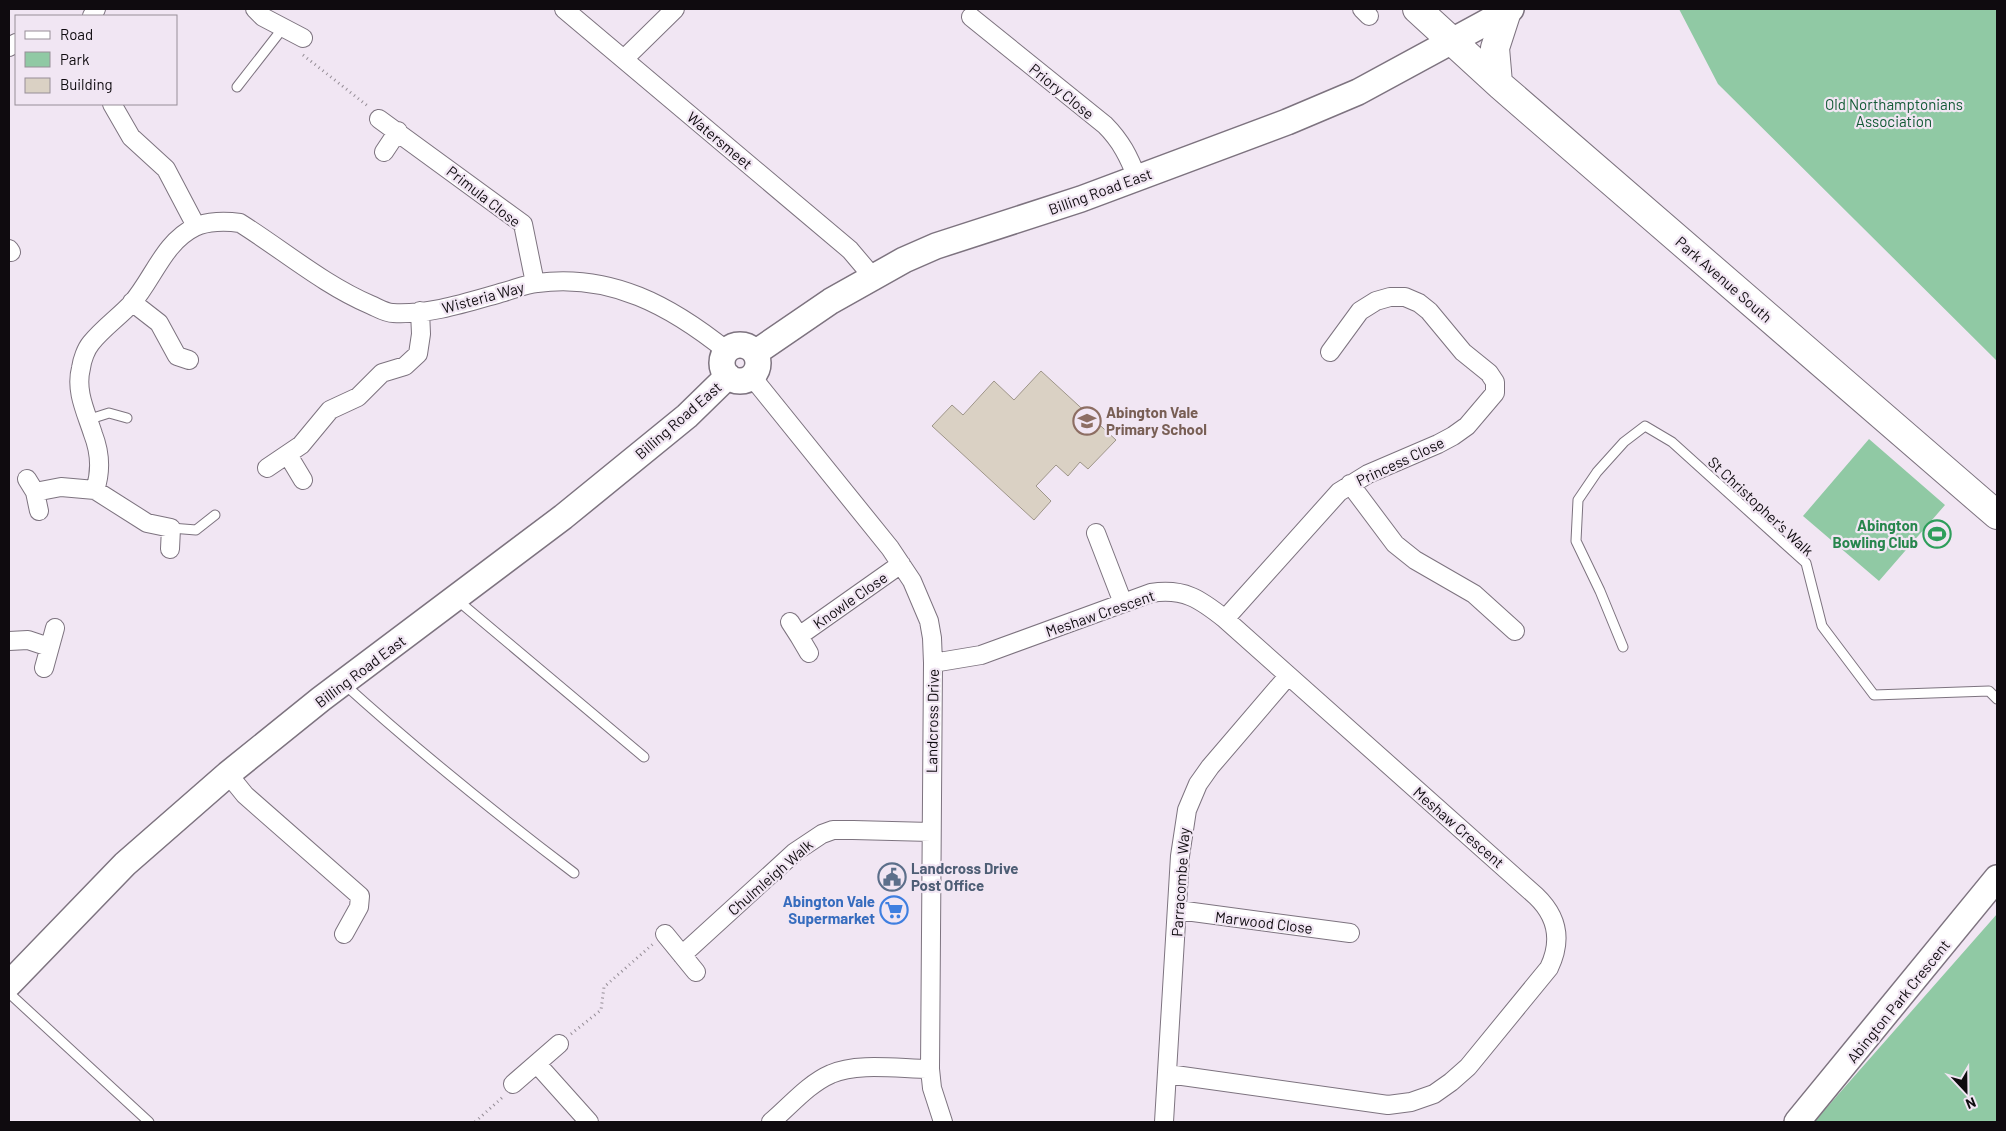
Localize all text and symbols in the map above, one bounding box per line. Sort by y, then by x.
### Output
legend [15,15,178,105]
text: Road [60,25,93,43]
text: Park [60,50,90,68]
street label: Priory Close [1026,59,1098,123]
text: Building [60,75,113,93]
park label: Old Northamptonians Association [1825,95,1963,130]
street label: Watersmeet [684,108,756,172]
street label: Primula Close [444,162,524,230]
street label: Billing Road East [1046,164,1154,218]
street label: Park Avenue South [1672,232,1776,326]
street label: Wisteria Way [440,277,526,317]
street label: Billing Road East [631,378,725,462]
place label: Abington Vale Primary School [1106,403,1207,438]
school or university icon: Abington Vale Primary School [1072,406,1102,436]
street label: Princess Close [1353,433,1447,489]
street label: St Christopher's Walk [1705,453,1818,560]
place label: Abington Bowling Club [1833,516,1918,551]
sports icon: Abington Bowling Club [1922,519,1952,549]
street label: Knowle Close [810,568,890,632]
street label: Meshaw Crescent [1043,586,1157,640]
street label: Billing Road East [311,631,409,711]
street label: Landcross Drive [922,669,942,773]
street label: Meshaw Crescent [1410,783,1508,871]
street label: Parracombe Way [1167,827,1193,937]
street label: Chulmleigh Walk [724,835,816,919]
place label: Landcross Drive Post Office [911,859,1018,894]
public building icon: Landcross Drive Post Office [877,862,907,892]
place label: Abington Vale Supermarket [783,892,875,927]
supermarket icon: Abington Vale Supermarket [879,895,909,925]
street label: Marwood Close [1214,907,1314,937]
street label: Abington Park Crescent [1843,936,1953,1066]
north arrow [1941,1066,1991,1116]
text: N [1964,1094,1979,1113]

